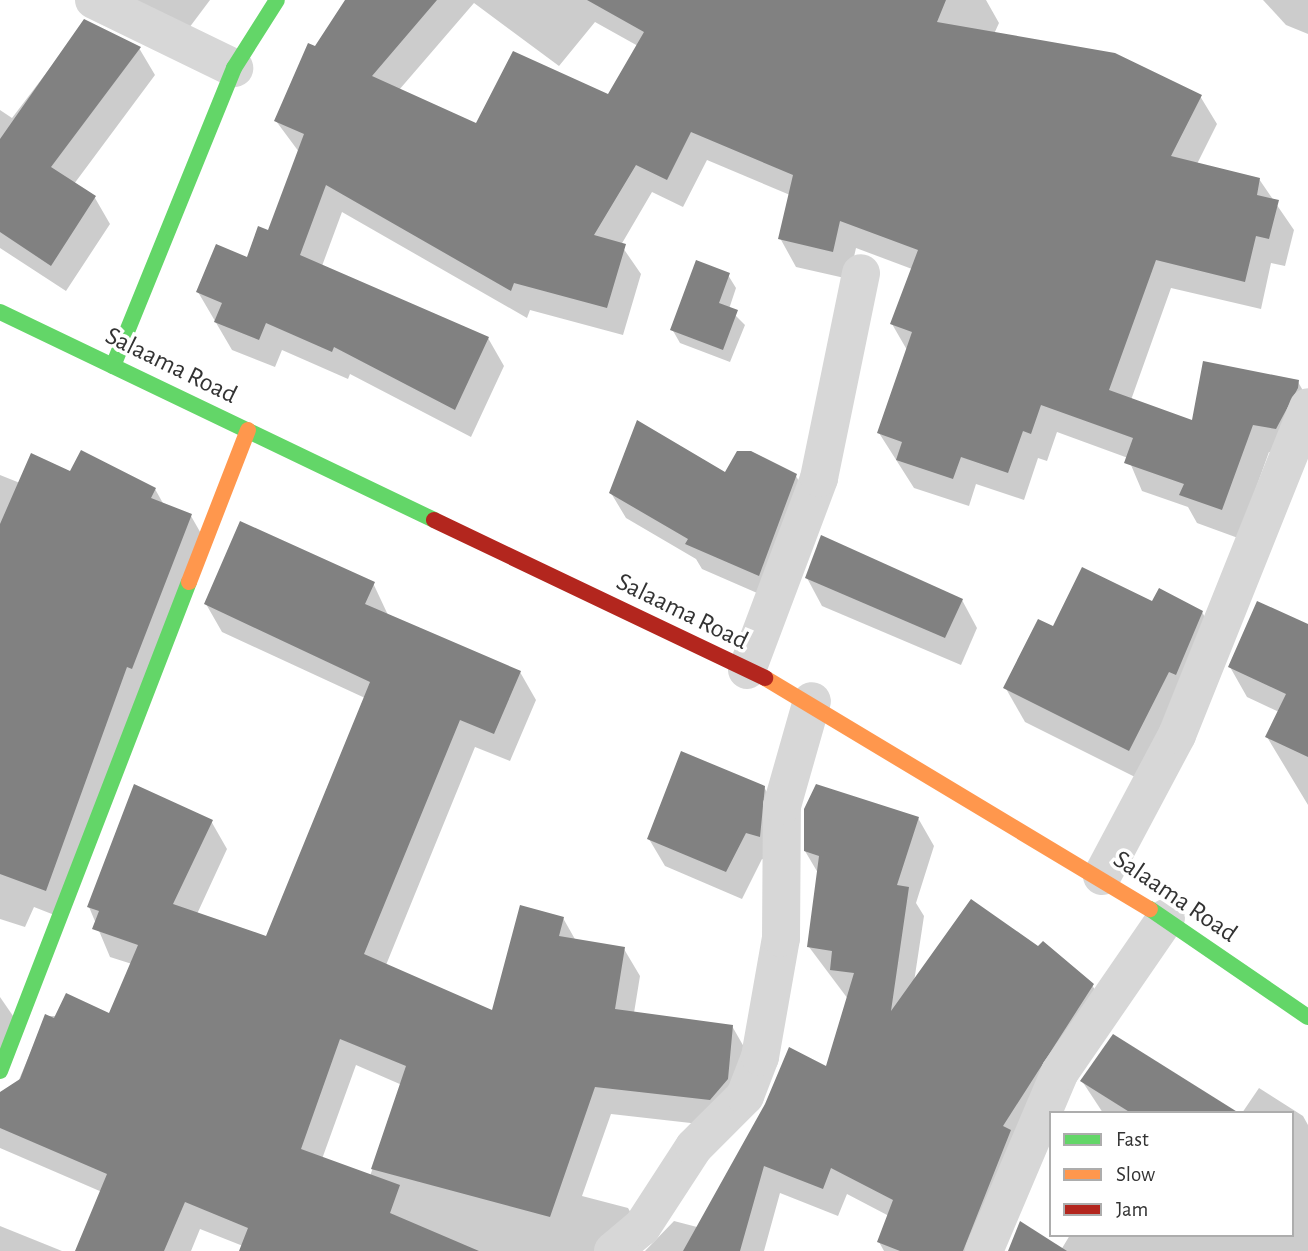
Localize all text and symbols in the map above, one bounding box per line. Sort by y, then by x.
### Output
street label: Salaama Road [100,321,242,411]
street label: Salaama Road [611,567,753,657]
street label: Salaama Road [1107,844,1243,950]
legend [1049,1111,1294,1237]
text: Fast [1116,1129,1149,1150]
text: Slow [1116,1164,1155,1185]
text: Jam [1116,1199,1148,1220]

